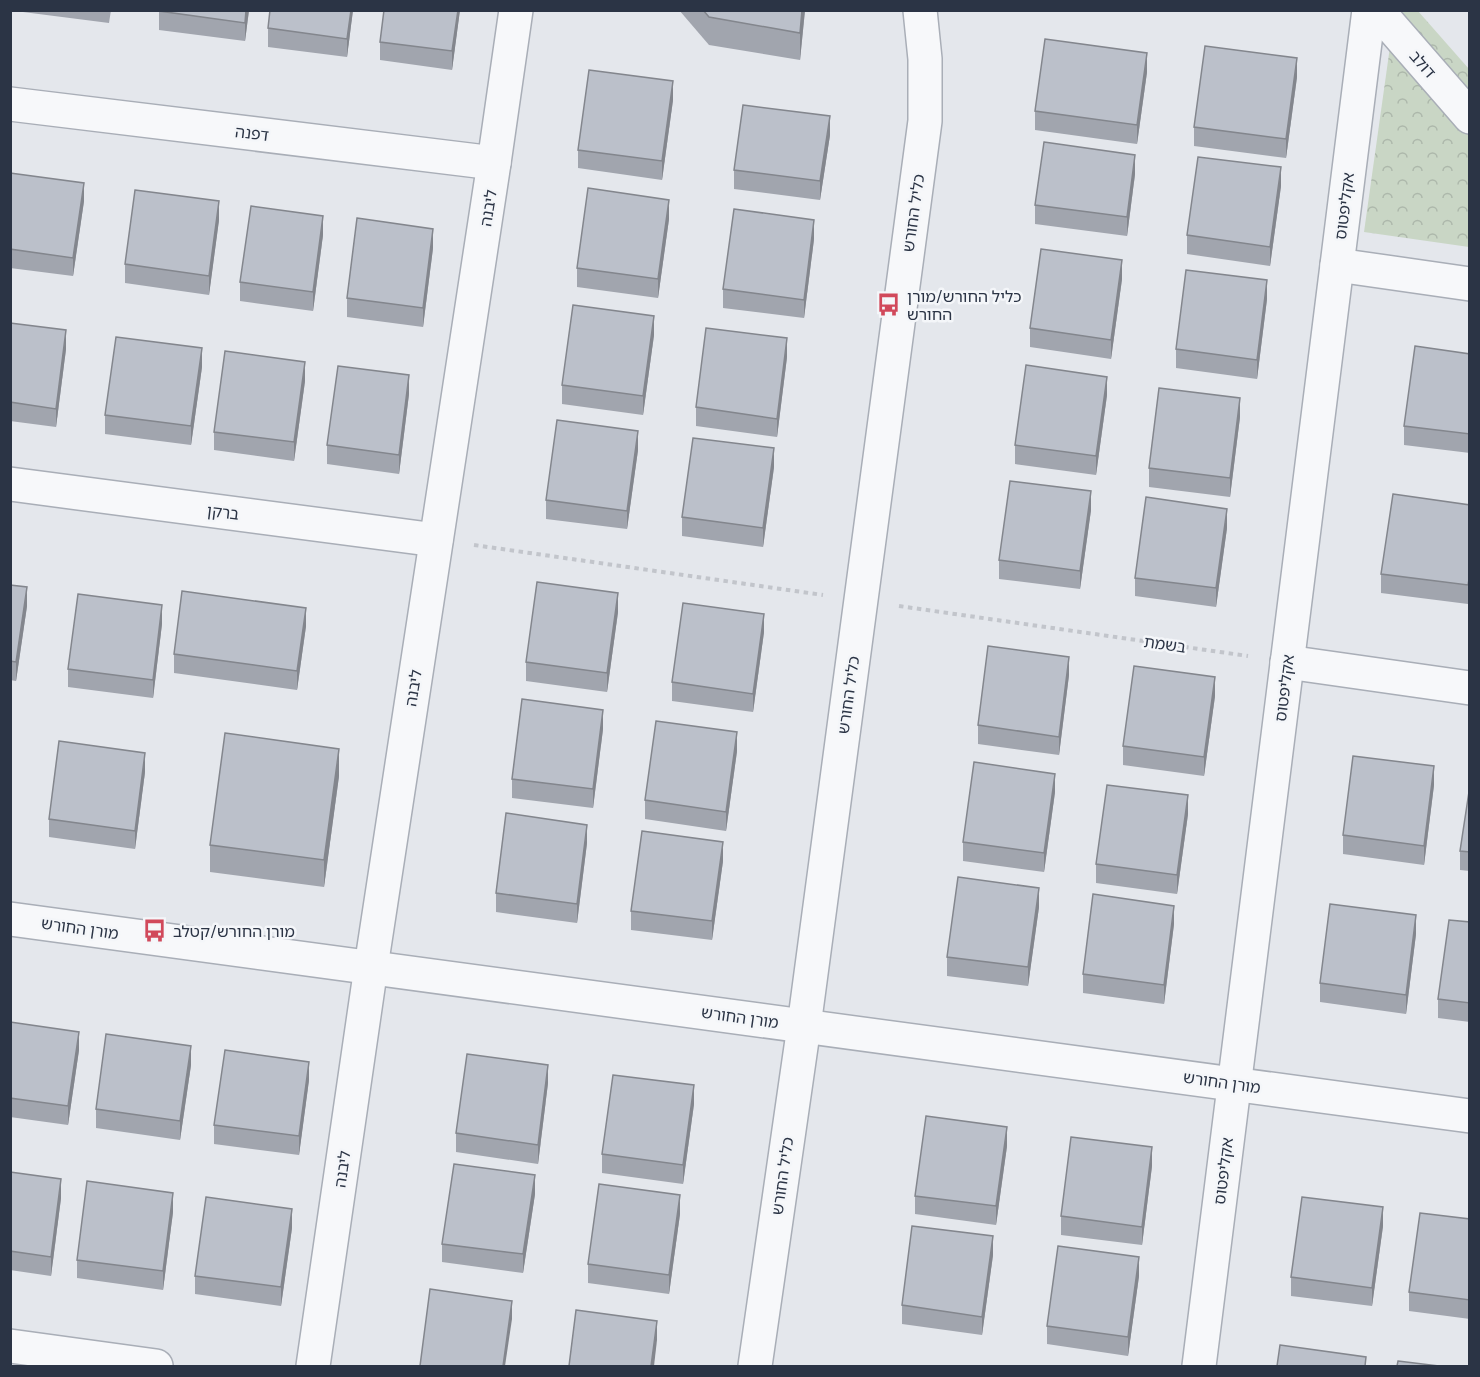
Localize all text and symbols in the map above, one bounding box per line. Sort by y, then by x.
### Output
street label: דולב [1405,47,1440,82]
street label: דפנה [234,122,270,145]
street label: אקליפטוס [1331,171,1358,241]
street label: כליל החורש [899,173,928,253]
street label: ליבנה [476,188,501,228]
place label: כליל החורש/מורן החורש [907,287,1022,324]
bus stop icon: כליל החורש/מורן החורש [876,292,902,318]
street label: ברקן [206,501,240,524]
street label: בשמת [1143,632,1187,657]
street label: אקליפטוס [1271,653,1298,723]
street label: כליל החורש [834,655,863,735]
street label: ליבנה [401,668,426,708]
street label: מורן החורש [40,914,120,943]
bus stop icon: מורן החורש/קטלב [142,918,168,944]
place label: מורן החורש/קטלב [173,922,295,941]
street label: מורן החורש [700,1003,780,1032]
street label: מורן החורש [1182,1068,1262,1097]
street label: כליל החורש [768,1136,797,1216]
street label: אקליפטוס [1210,1136,1237,1206]
street label: ליבנה [330,1149,354,1189]

